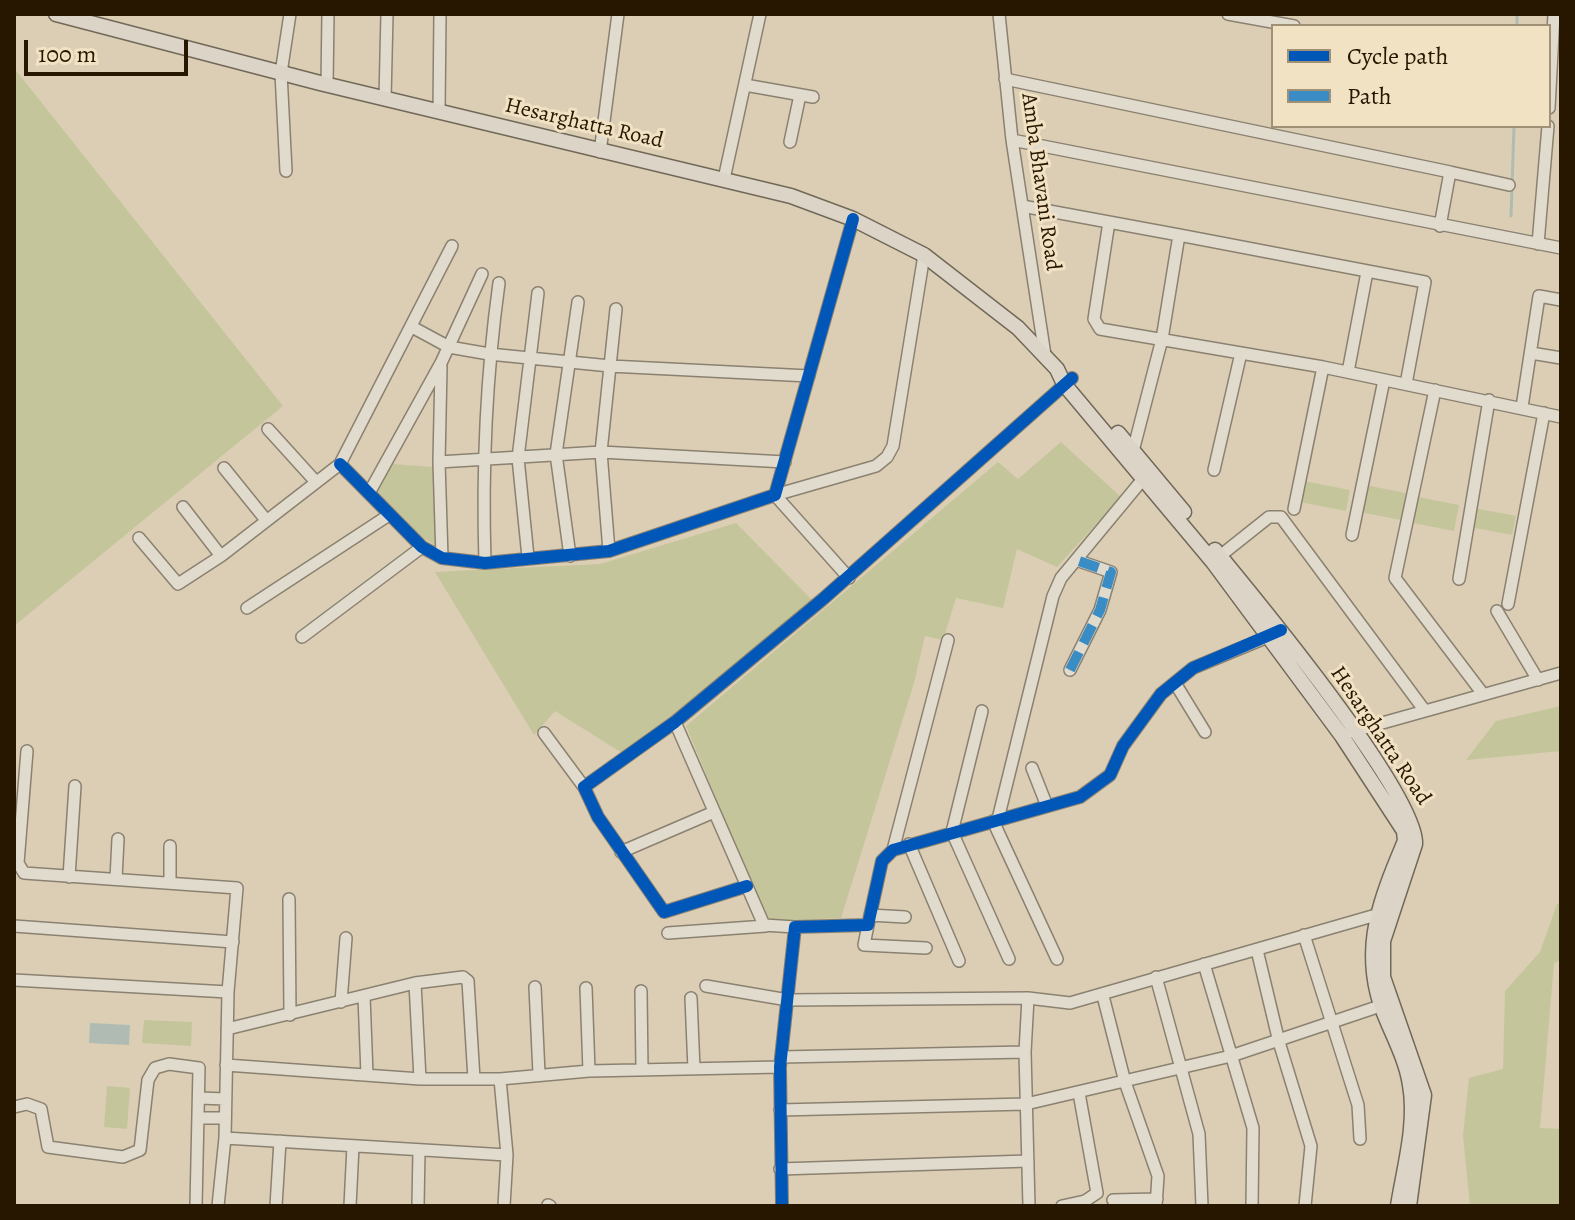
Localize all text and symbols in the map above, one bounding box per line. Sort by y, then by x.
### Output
scale bar [28,24,192,74]
legend [1271,24,1551,128]
text: 100 m [38,38,97,70]
text: Cycle path [1347,40,1448,72]
text: Path [1347,80,1392,112]
street label: Amba Bhavani Road [1014,91,1066,273]
street label: Hesarghatta Road [502,93,666,155]
street label: Hesarghatta Road [1324,662,1436,810]

